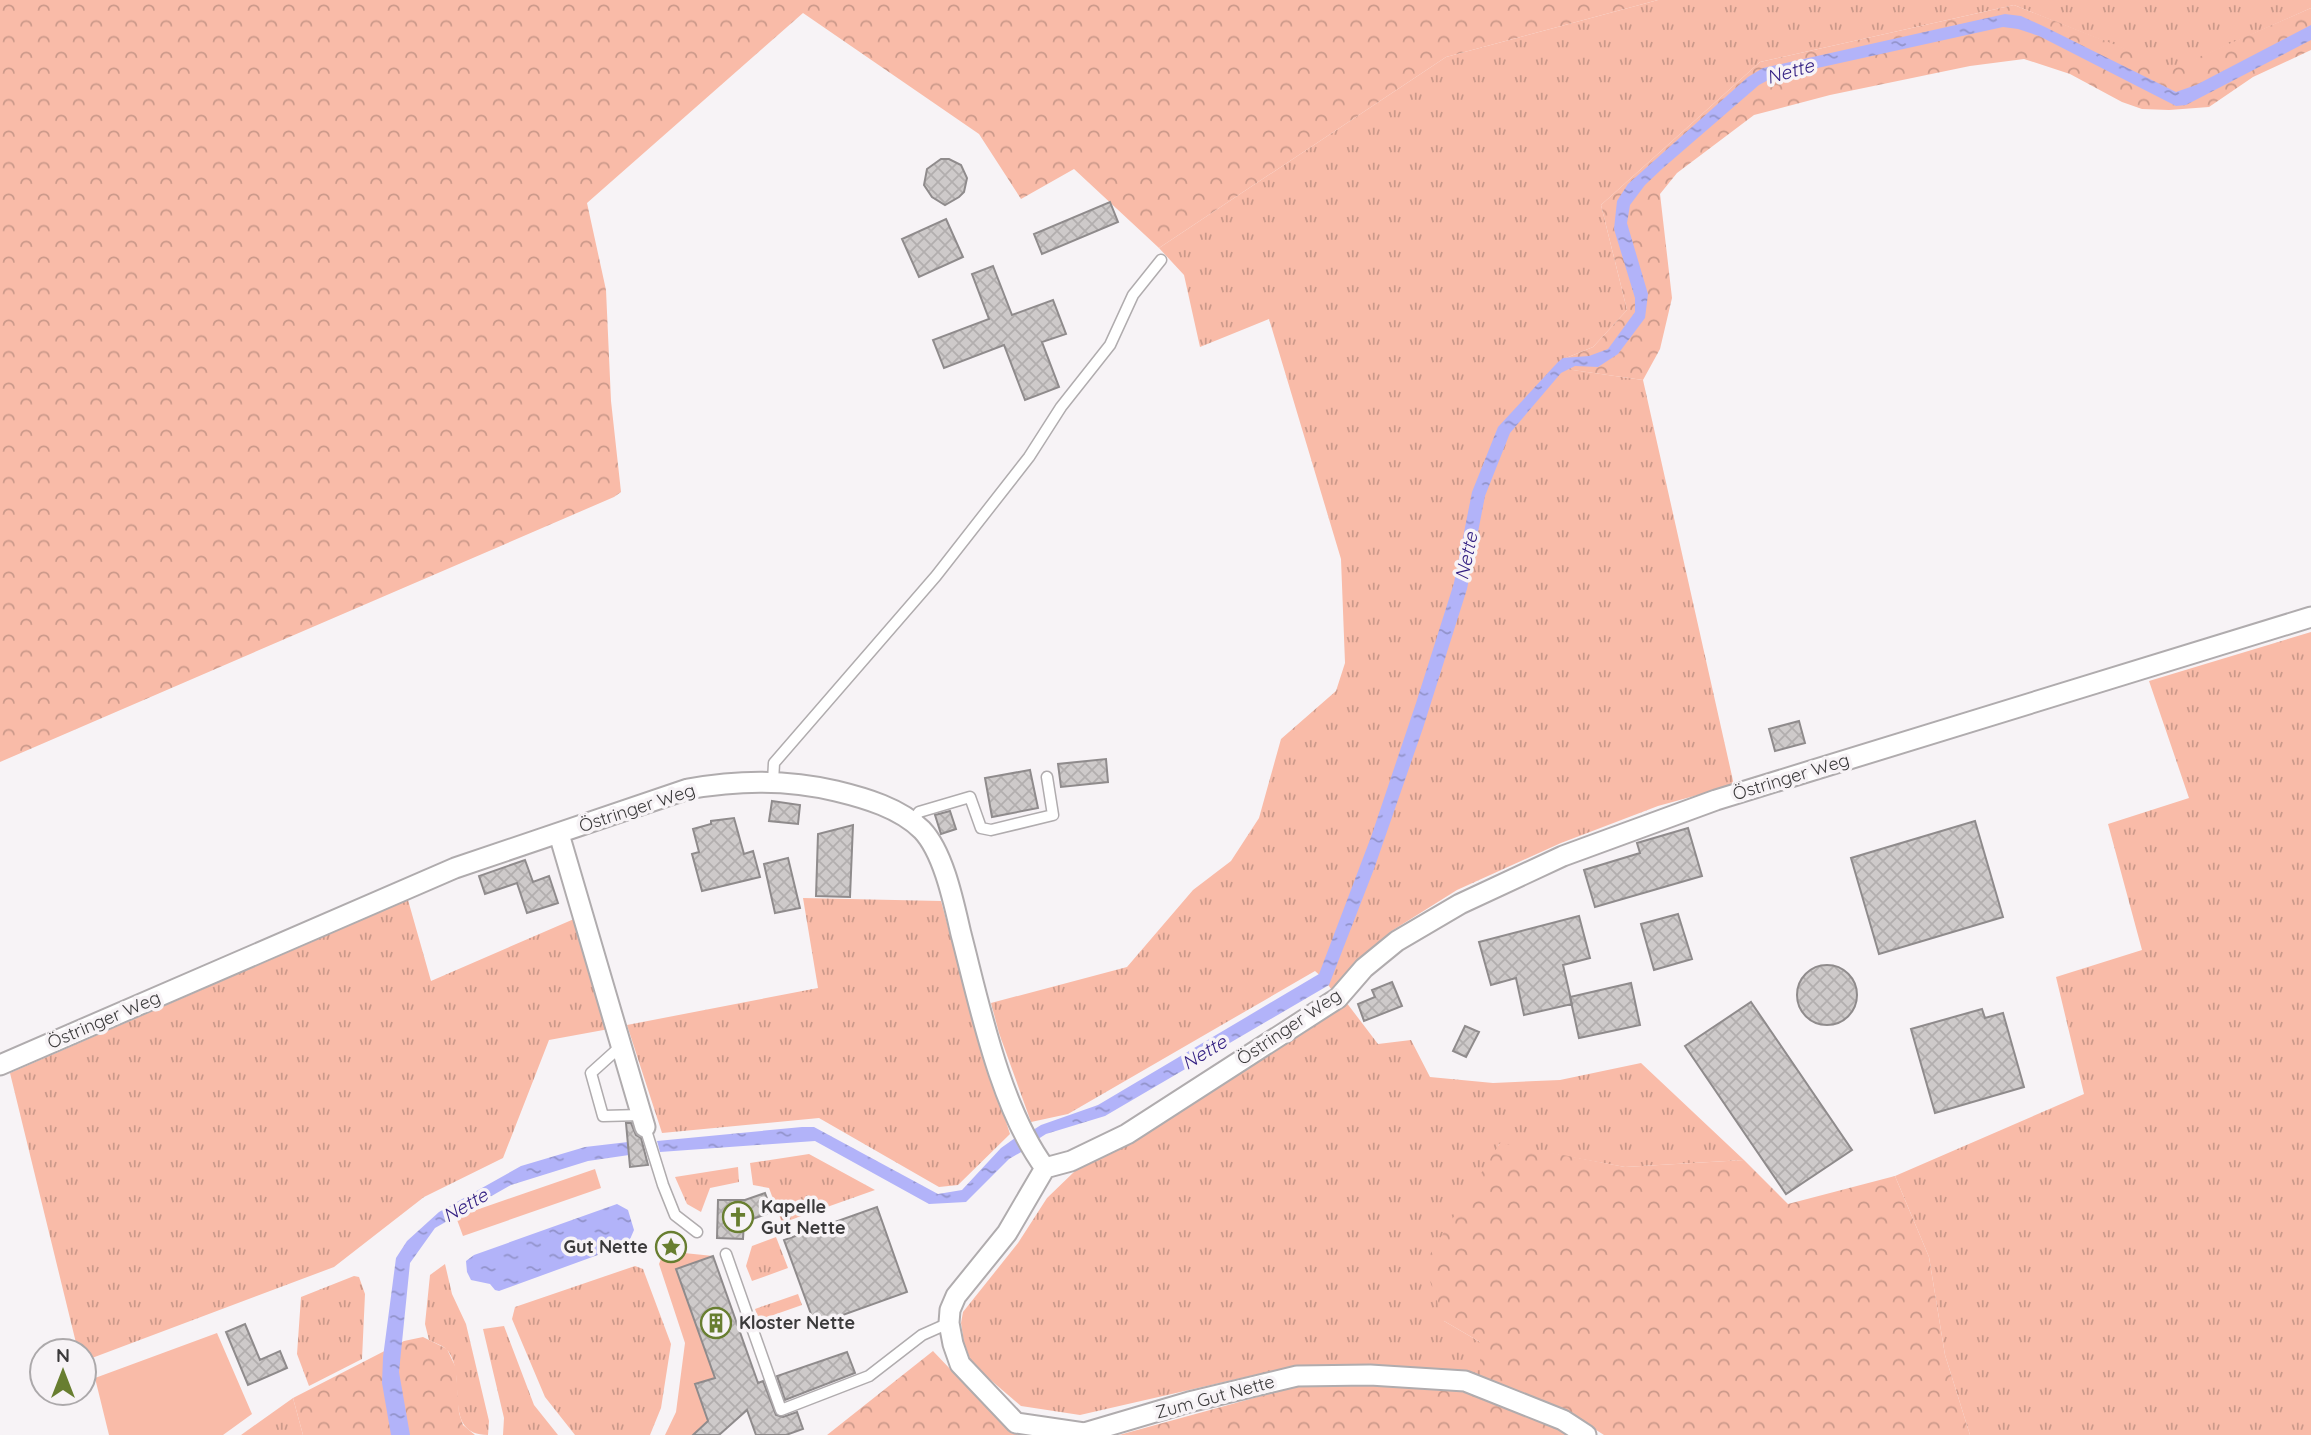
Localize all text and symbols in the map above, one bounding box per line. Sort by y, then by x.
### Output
water label: Nette [1764,52,1818,89]
water label: Nette [1449,529,1483,582]
street label: Östringer Weg [1730,748,1852,805]
street label: Östringer Weg [576,778,698,837]
street label: Östringer Weg [1232,983,1345,1070]
street label: Östringer Weg [44,985,164,1054]
water label: Nette [1177,1029,1232,1075]
water label: Nette [438,1182,493,1227]
place label: Kapelle Gut Nette [761,1195,846,1239]
church icon: Kapelle Gut Nette [721,1200,755,1234]
place icon: Gut Nette [654,1230,688,1264]
place label: Gut Nette [563,1235,648,1258]
building icon: Kloster Nette [699,1306,733,1340]
place label: Kloster Nette [739,1311,855,1334]
north arrow [28,1337,98,1407]
text: N [56,1343,70,1367]
street label: Zum Gut Nette [1153,1370,1277,1423]

